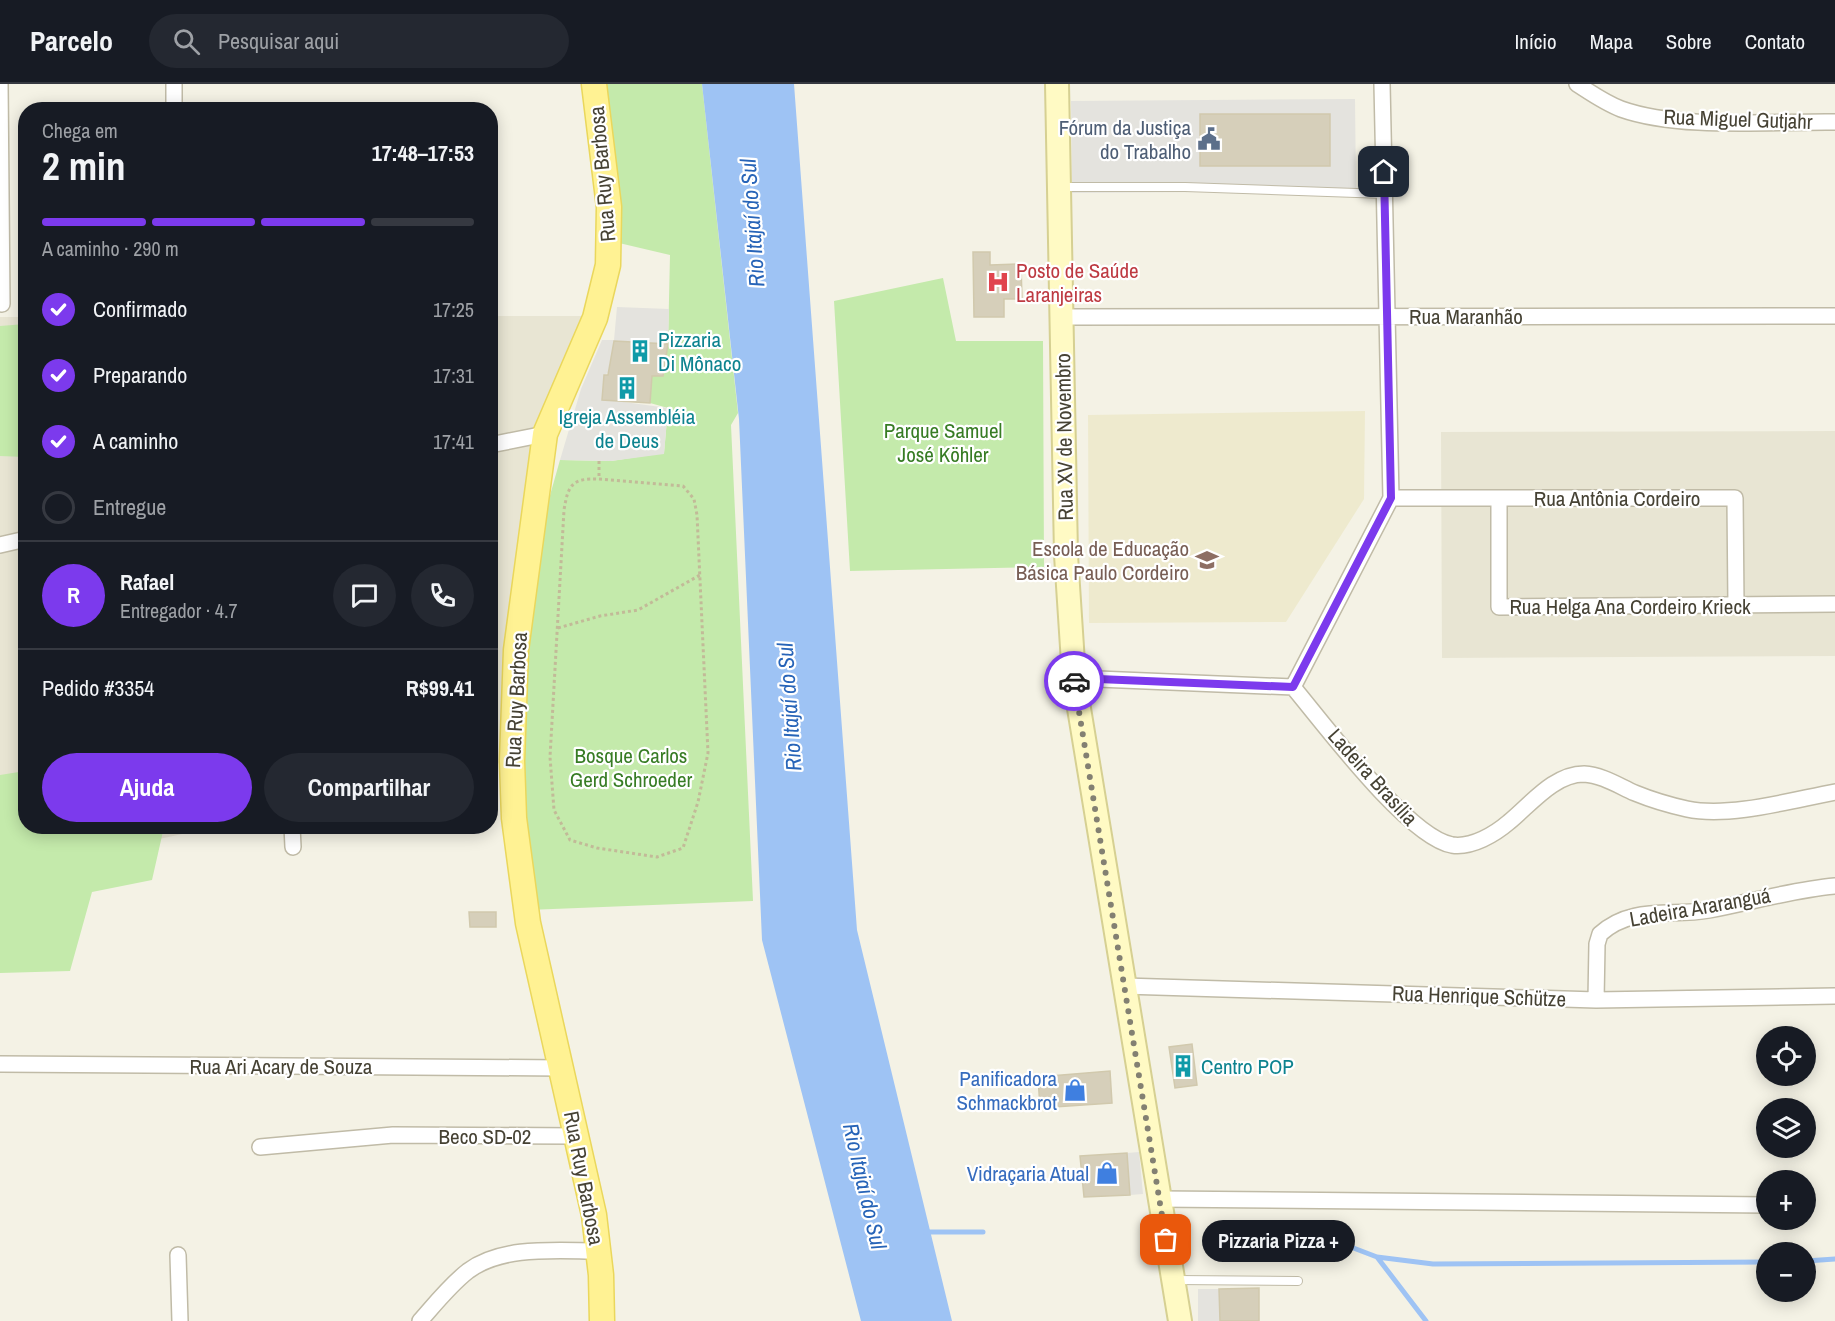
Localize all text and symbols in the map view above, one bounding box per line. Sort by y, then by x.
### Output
search box [149,14,569,68]
text: Parcelo [30,22,113,60]
icon: search [170,25,203,58]
text: Pesquisar aqui [218,26,339,56]
text: Início [1515,27,1557,56]
text: Mapa [1590,27,1633,56]
text: Sobre [1666,27,1712,56]
text: Contato [1745,27,1805,56]
street label: Rua Miguel Gutjahr [1663,102,1813,136]
street label: Rua Ruy Barbosa [582,105,622,243]
place label: Fórum da Justiça do Trabalho [1059,113,1191,166]
text: Chega em [42,117,118,144]
public building icon: Fórum da Justiça do Trabalho [1196,126,1222,152]
text: 17:48–17:53 [372,138,474,168]
text: 2 min [42,140,126,192]
pin [1358,146,1409,197]
icon: home [1367,155,1400,188]
water label: Rio Itajaí do Sul [732,157,771,288]
text: A caminho · 290 m [42,235,179,262]
place label: Posto de Saúde Laranjeiras [1016,256,1139,309]
hospital icon: Posto de Saúde Laranjeiras [985,269,1011,295]
icon: check [42,293,75,326]
text: Confirmado [93,294,187,324]
text: 17:25 [433,296,474,323]
street label: Rua Maranhão [1409,302,1523,331]
place label: Pizzaria Di Mônaco [658,325,741,378]
building icon: Pizzaria Di Mônaco [627,338,653,364]
street label: Rua XV de Novembro [1048,353,1080,521]
icon: check [42,359,75,392]
text: Preparando [93,360,187,390]
text: 17:31 [433,362,474,389]
building icon: Igreja Assembléia de Deus [614,375,640,401]
place label: Igreja Assembléia de Deus [559,402,696,455]
park label: Parque Samuel José Köhler [884,416,1002,469]
icon: check [42,425,75,458]
text: A caminho [93,426,178,456]
text: 17:41 [433,428,474,455]
street label: Rua Antônia Cordeiro [1534,484,1700,513]
text: Entregue [93,492,166,522]
place label: Escola de Educação Básica Paulo Cordeiro [1016,534,1189,587]
school or university icon: Escola de Educação Básica Paulo Cordeiro [1194,547,1220,573]
button: chat [333,564,396,627]
button: phone [411,564,474,627]
text: Rafael [120,567,174,597]
text: R [67,580,80,610]
street label: Rua Helga Ana Cordeiro Krieck [1509,592,1751,621]
text: Entregador · 4.7 [120,597,238,624]
street label: Rua Ruy Barbosa [498,631,534,769]
water label: Rio Itajaí do Sul [769,641,808,772]
courier [1044,651,1104,711]
icon: car [1058,665,1091,698]
text: Pedido #3354 [42,673,154,703]
text: R$99.41 [406,673,474,703]
street label: Ladeira Brasília [1322,722,1425,832]
park label: Bosque Carlos Gerd Schroeder [570,741,693,794]
button: Ajuda [42,753,252,822]
button: Compartilhar [264,753,474,822]
street label: Ladeira Araranguá [1627,880,1773,934]
street label: Rua Henrique Schütze [1391,978,1567,1014]
map controls [1756,1026,1816,1302]
button: locate [1756,1026,1816,1086]
street label: Rua Ari Acary de Souza [190,1052,373,1081]
place label: Centro POP [1201,1052,1294,1081]
building icon: Centro POP [1170,1053,1196,1079]
place label: Panificadora Schmackbrot [957,1064,1057,1117]
shop icon: Panificadora Schmackbrot [1062,1077,1088,1103]
button: layers [1756,1098,1816,1158]
street label: Rua Ruy Barbosa [557,1109,611,1248]
water label: Rio Itajaí do Sul [836,1120,894,1253]
street label: Beco SD-02 [439,1122,531,1151]
place label: Vidraçaria Atual [967,1159,1089,1188]
shop icon: Vidraçaria Atual [1094,1160,1120,1186]
button: + [1756,1170,1816,1230]
pin [1140,1214,1191,1265]
callout: Pizzaria Pizza + [1202,1219,1355,1261]
icon: bag [1149,1223,1182,1256]
text: Pizzaria Pizza + [1218,1227,1339,1254]
button: − [1756,1242,1816,1302]

